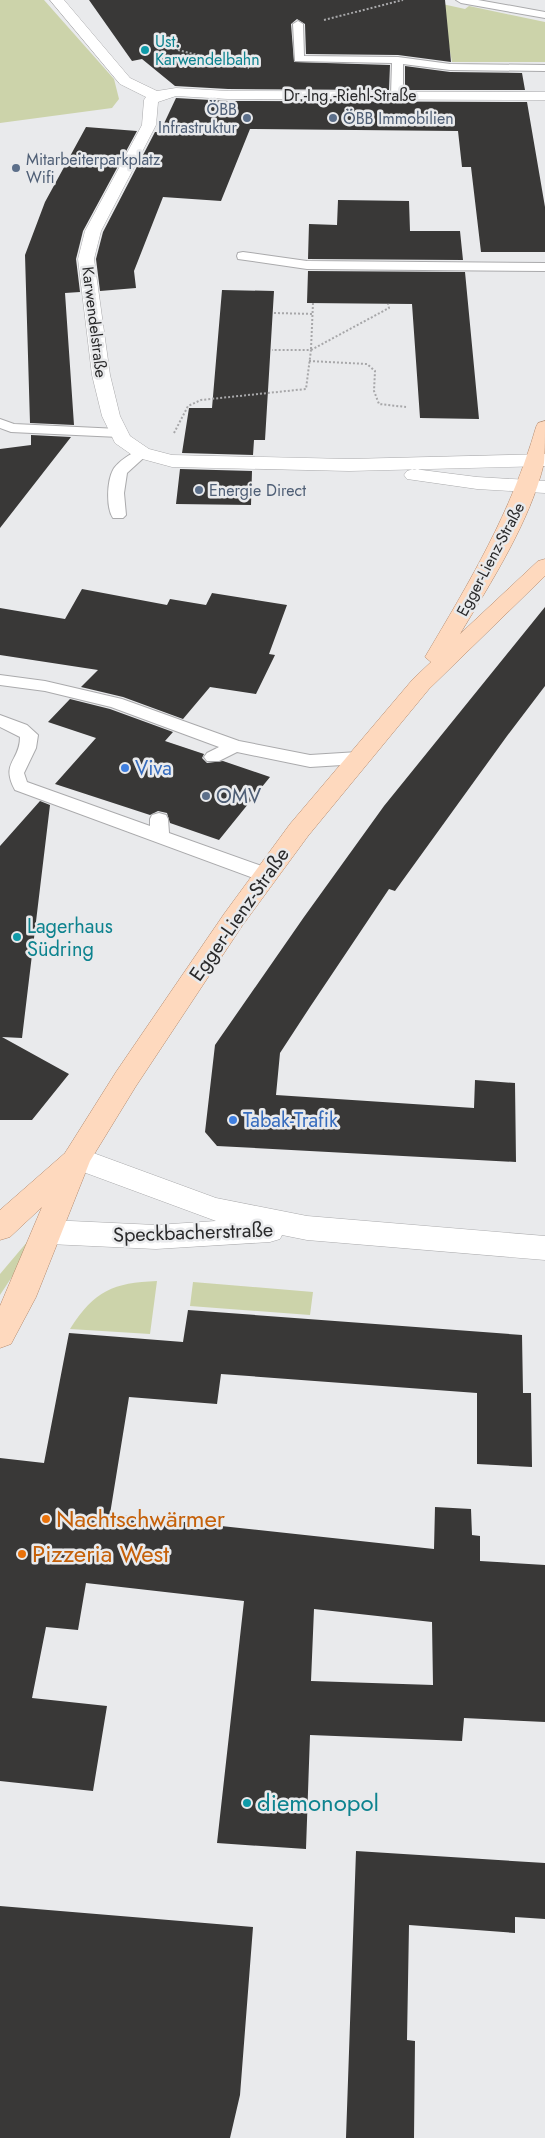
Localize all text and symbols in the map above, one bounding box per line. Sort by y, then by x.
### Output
place label: Ust. Karwendelbahn [155,30,260,71]
marker: Ust. Karwendelbahn [139,44,151,56]
street label: Dr.-Ing.-Riehl-Straße [283,84,417,107]
place label: ÖBB Infrastruktur [158,98,238,139]
place label: ÖBB Immobilien [343,107,454,130]
marker: ÖBB Infrastruktur [241,112,253,124]
marker: ÖBB Immobilien [327,112,339,124]
place label: Mitarbeiterparkplatz Wifi [26,148,161,189]
marker: Mitarbeiterparkplatz Wifi [10,162,22,174]
street label: Karwendelstraße [76,265,113,379]
place label: Energie Direct [209,479,306,502]
marker: Energie Direct [193,484,205,496]
street label: Egger-Lienz-Straße [451,498,530,620]
place label: Viva [135,754,172,783]
marker: Viva [119,762,131,774]
place label: OMV [216,782,262,811]
marker: OMV [200,790,212,802]
street label: Egger-Lienz-Straße [182,842,296,987]
place label: Lagerhaus Südring [27,912,113,964]
marker: Lagerhaus Südring [11,931,23,943]
place label: Tabak-Trafik [243,1106,338,1135]
marker: Tabak-Trafik [227,1114,239,1126]
street label: Speckbacherstraße [112,1215,274,1250]
place label: Nachtschwärmer [56,1501,226,1536]
marker: Nachtschwärmer [40,1513,52,1525]
place label: Pizzeria West [32,1536,169,1571]
marker: Pizzeria West [16,1548,28,1560]
place label: diemonopol [257,1785,379,1820]
marker: diemonopol [241,1797,253,1809]

